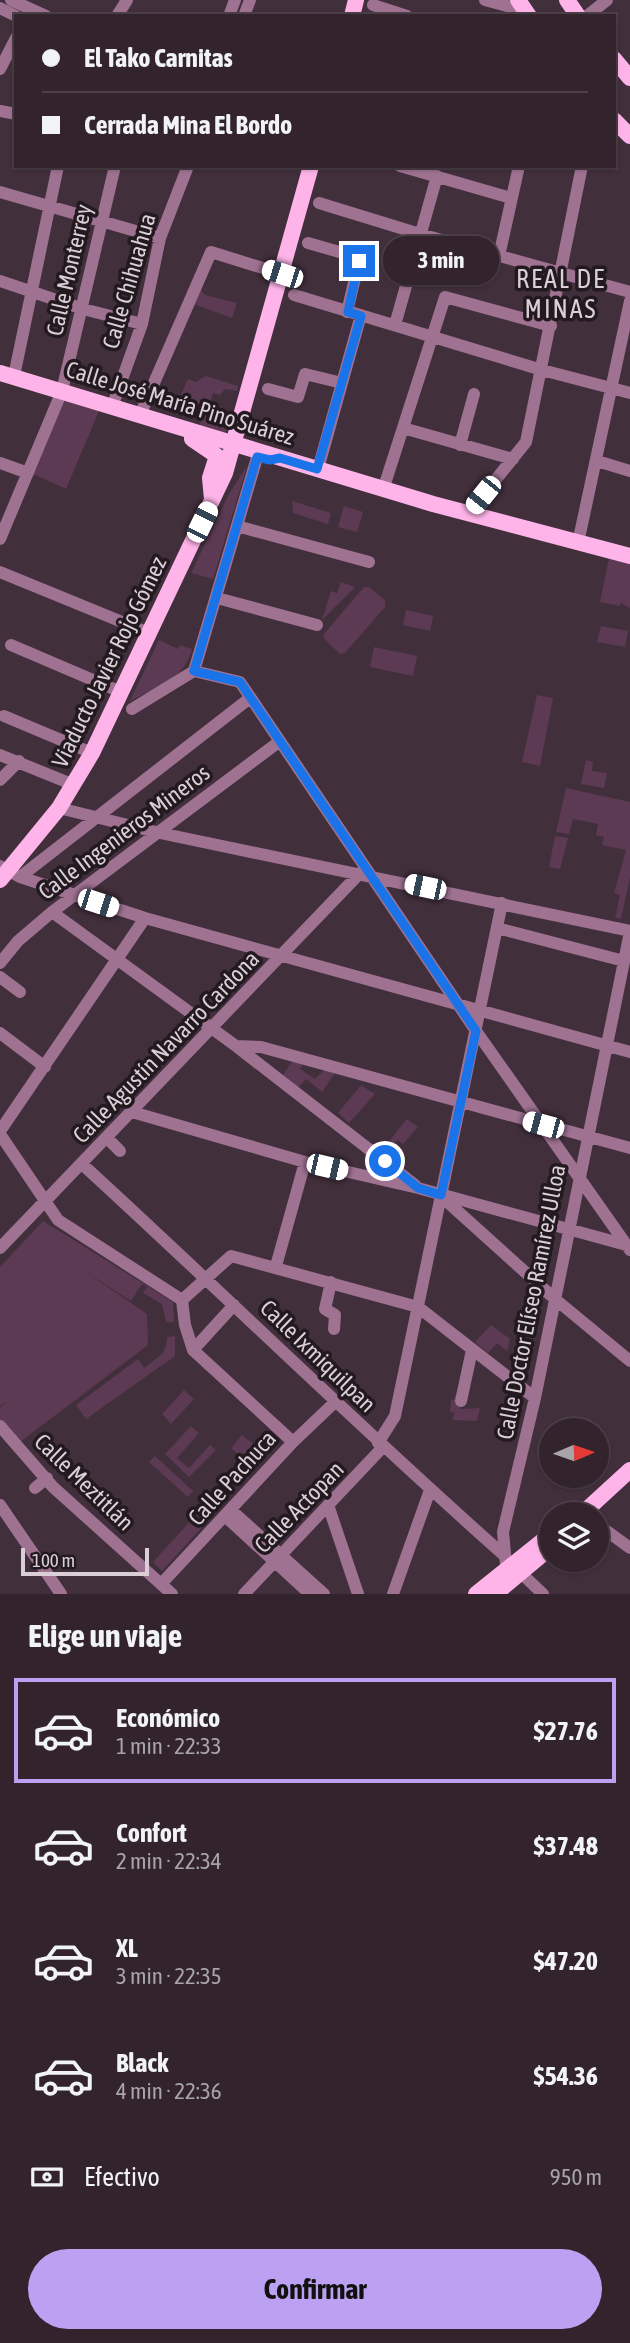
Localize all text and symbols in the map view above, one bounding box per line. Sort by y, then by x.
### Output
text: El Tako Carnitas [84,43,233,73]
text: Cerrada Mina El Bordo [84,110,292,140]
street label: Calle Monterrey [41,202,97,338]
street label: Calle Chihuahua [97,210,161,352]
callout: 3 min [384,236,499,286]
route end [343,245,375,277]
text: 3 min [418,247,464,273]
car [259,258,306,290]
district label: REAL DE MINAS [516,264,606,324]
street label: Calle José María Pino Suárez [63,356,297,450]
car [462,472,505,518]
car [184,499,221,545]
street label: Viaducto Javier Rojo Gómez [47,552,171,772]
street label: Calle Ingenieros Mineros [33,759,215,905]
car [403,872,448,902]
car [75,887,122,919]
street label: Calle Agustín Navarro Cardona [68,946,264,1148]
car [520,1109,567,1141]
route start [369,1145,401,1177]
car [305,1152,350,1182]
street label: Calle Doctor Elíseo Ramírez Ulloa [492,1162,570,1442]
street label: Calle Ixmiquilpan [255,1295,381,1417]
north arrow [539,1418,609,1488]
map controls [539,1418,609,1572]
street label: Calle Pachuca [183,1425,281,1531]
street label: Calle Meztitlán [29,1428,139,1536]
street label: Calle Actopan [249,1456,349,1558]
button: layers [539,1502,609,1572]
scale bar [21,1545,149,1577]
text: 100 m [32,1549,75,1571]
text: Elige un viaje [28,1617,182,1654]
icon: car [32,1699,95,1762]
text: Económico [116,1703,220,1733]
text: $27.76 [534,1716,598,1746]
text: 1 min · 22:33 [116,1733,222,1759]
icon: car [32,1814,95,1877]
text: Confort [116,1818,187,1848]
text: $37.48 [534,1831,598,1861]
text: 2 min · 22:34 [116,1848,222,1874]
icon: car [32,1929,95,1992]
text: XL [116,1933,138,1963]
text: $47.20 [534,1946,598,1976]
text: 3 min · 22:35 [116,1963,222,1989]
icon: car [32,2044,95,2107]
text: Black [116,2048,168,2078]
text: $54.36 [534,2061,598,2091]
text: 4 min · 22:36 [116,2078,222,2104]
icon: cash [28,2158,66,2196]
text: Efectivo [84,2162,160,2192]
text: 950 m [550,2164,602,2190]
button: Confirmar [28,2249,602,2329]

